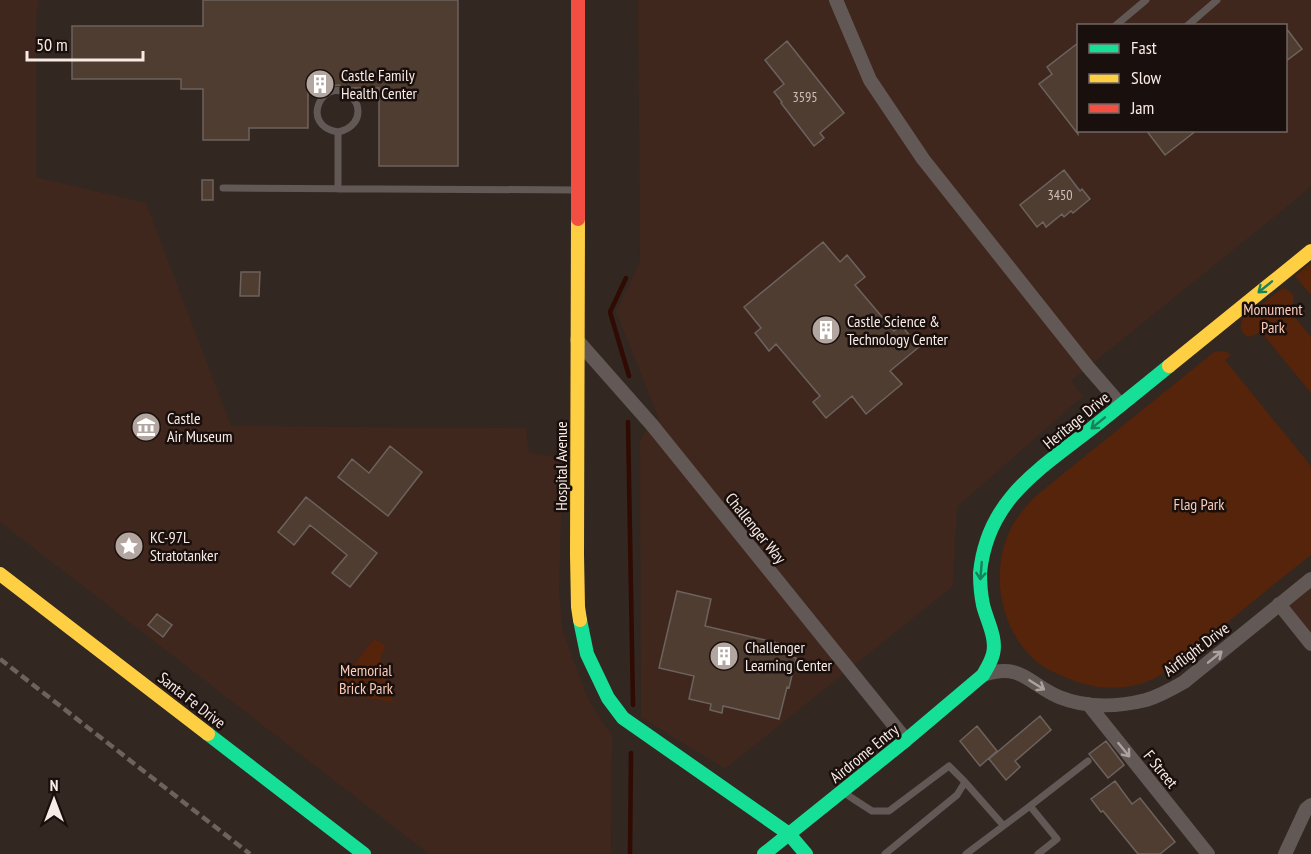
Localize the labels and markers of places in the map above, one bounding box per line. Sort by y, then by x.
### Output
place label: Castle Family Health Center [341,65,418,103]
building icon: Castle Family Health Center [304,68,336,100]
place label: Castle Science & Technology Center [847,311,949,349]
building icon: Castle Science & Technology Center [810,314,842,346]
place label: Castle Air Museum [167,408,232,446]
museum icon: Castle Air Museum [130,411,162,443]
place label: KC-97L Stratotanker [150,527,219,565]
place icon: KC-97L Stratotanker [113,530,145,562]
place label: Challenger Learning Center [745,637,833,675]
building icon: Challenger Learning Center [708,640,740,672]

